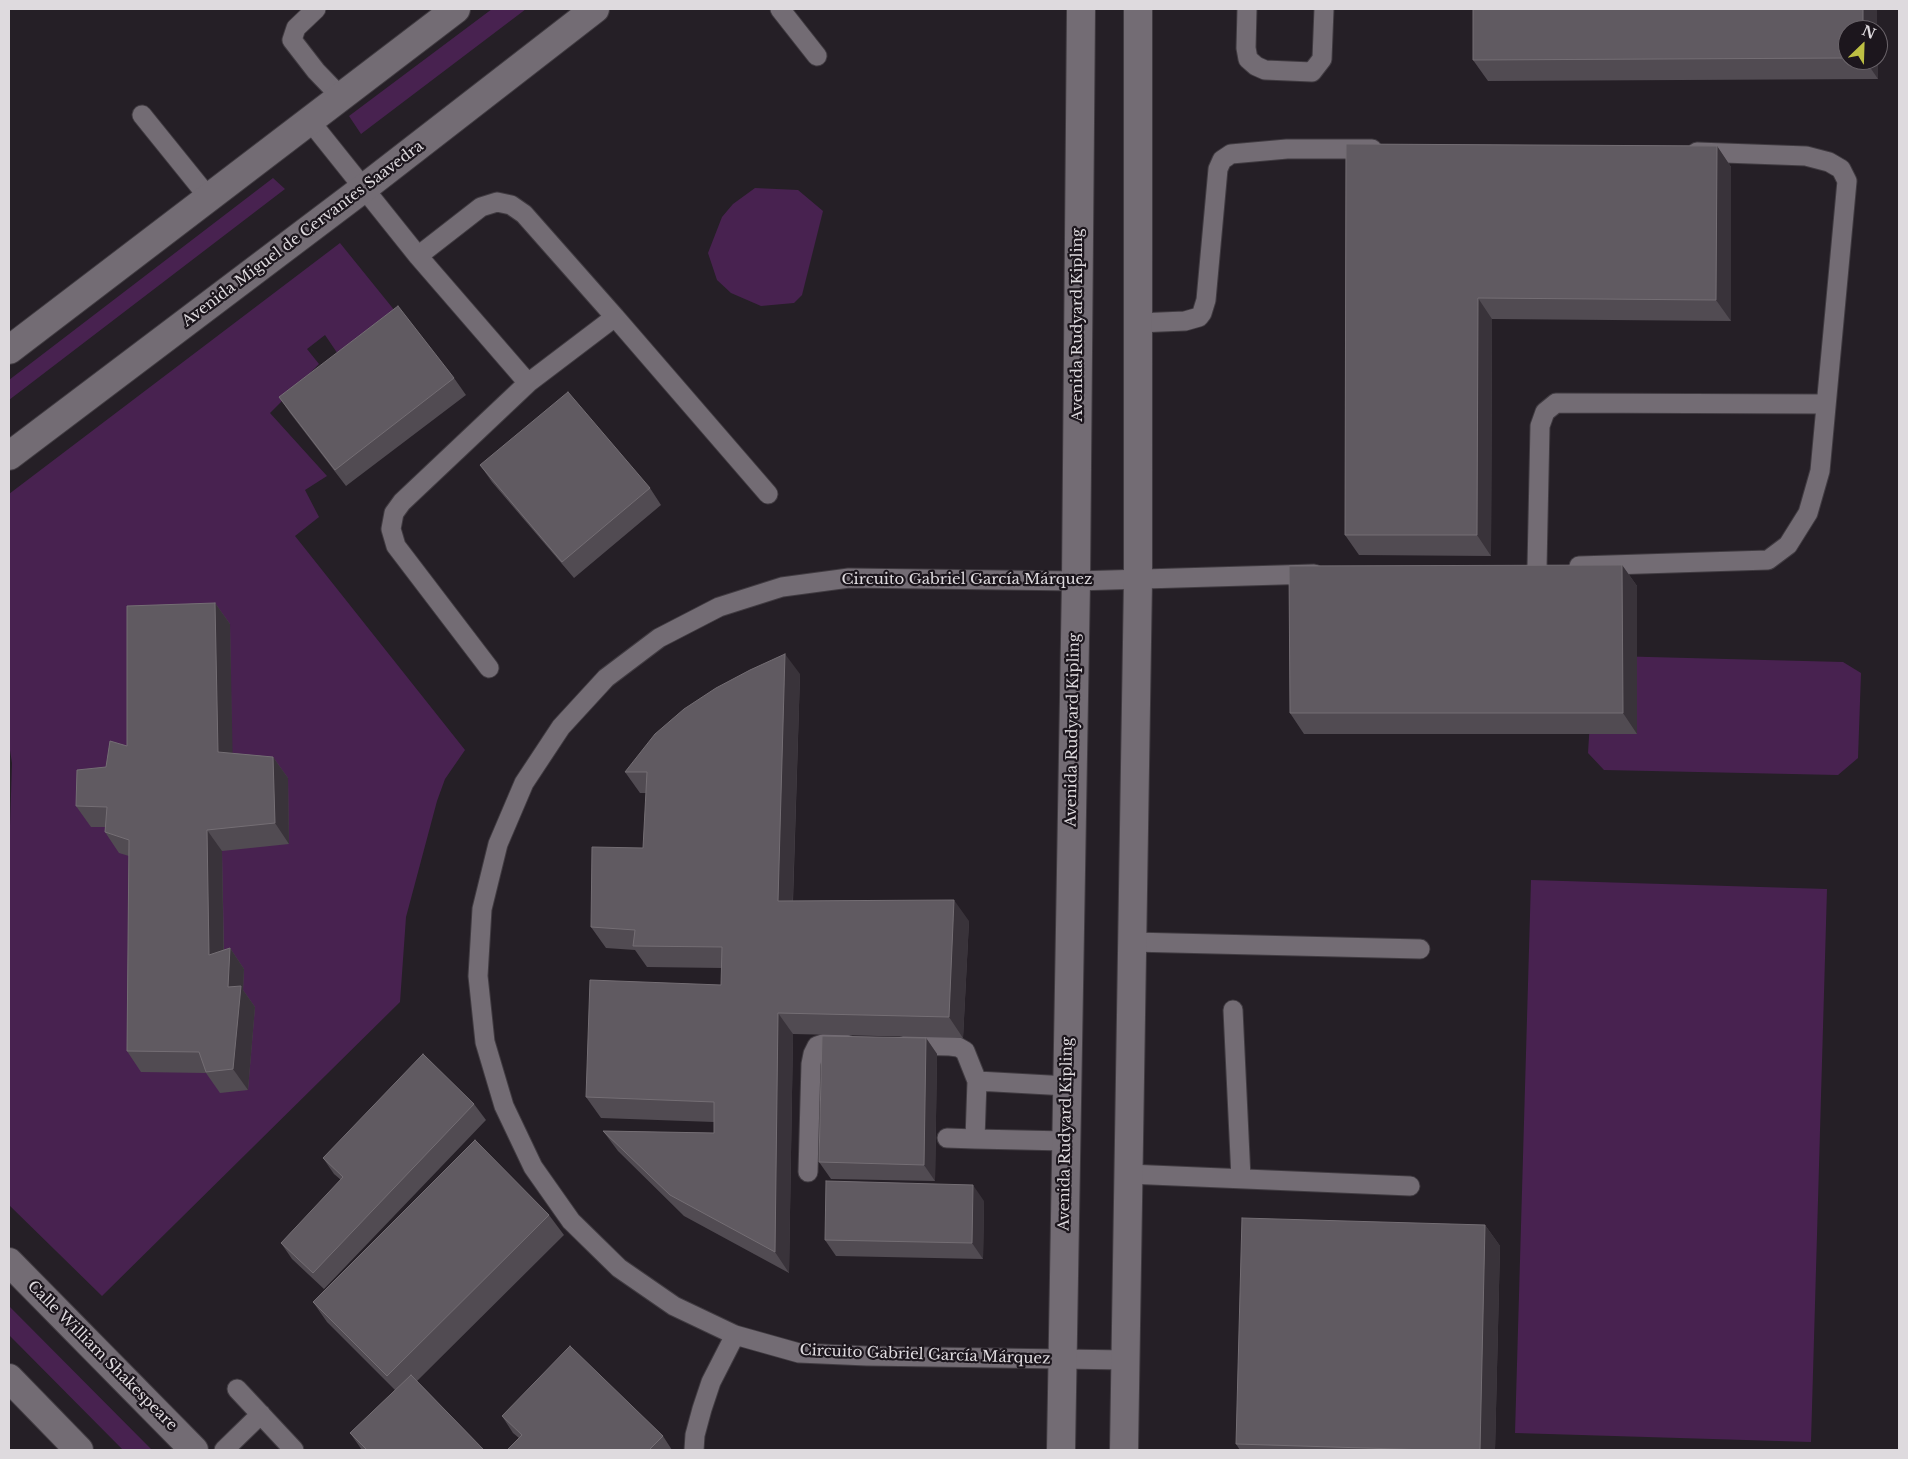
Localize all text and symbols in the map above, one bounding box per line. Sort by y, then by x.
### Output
north arrow [1838,20,1888,70]
text: N [1859,21,1878,43]
street label: Avenida Miguel de Cervantes Saavedra [179,137,427,331]
street label: Avenida Rudyard Kipling [1069,228,1087,422]
street label: Circuito Gabriel García Márquez [842,571,1092,589]
street label: Avenida Rudyard Kipling [1062,633,1084,827]
street label: Avenida Rudyard Kipling [1055,1037,1077,1231]
street label: Calle William Shakespeare [23,1277,181,1435]
street label: Circuito Gabriel García Márquez [799,1342,1051,1368]

